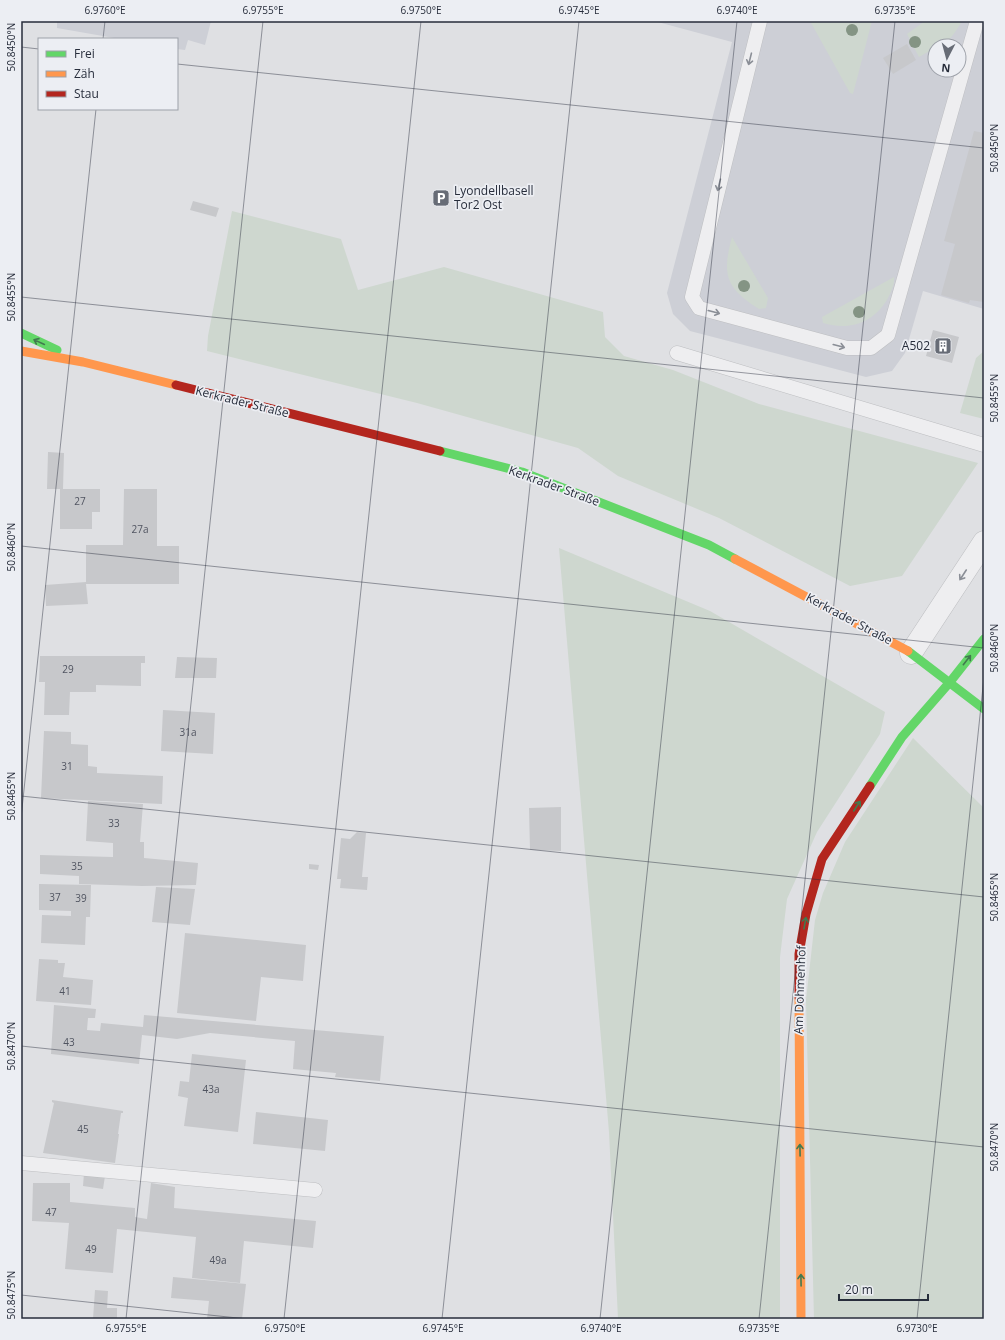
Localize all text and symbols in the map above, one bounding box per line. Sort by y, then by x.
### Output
text: 6.9760°E [84,3,126,17]
text: 6.9755°E [242,3,284,17]
text: 6.9750°E [400,3,442,17]
text: 6.9745°E [558,3,600,17]
text: 6.9740°E [716,3,758,17]
text: 6.9735°E [874,3,916,17]
text: 50.8450°N [4,23,18,71]
legend [38,38,178,110]
north arrow [927,38,967,78]
text: Frei [74,45,95,62]
one-way arrow [746,52,754,65]
text: N [941,61,951,76]
text: Zäh [74,65,95,82]
text: Stau [74,85,99,102]
text: 50.8450°N [987,124,1001,172]
one-way arrow [715,178,723,191]
place label: Lyondellbasell Tor2 Ost [454,182,534,213]
parking icon: Lyondellbasell Tor2 Ost [431,188,451,208]
text: 50.8455°N [4,273,18,321]
one-way arrow [707,309,720,316]
building icon: A502 [933,336,953,356]
place label: A502 [902,337,930,354]
one-way arrow [34,338,46,345]
one-way arrow [833,342,846,350]
text: 50.8455°N [987,374,1001,422]
street label: Kerkrader Straße [194,382,291,421]
street label: Kerkrader Straße [506,461,602,510]
house number: 27 [74,494,86,508]
house number: 27a [132,522,149,536]
text: 50.8460°N [4,523,18,571]
one-way arrow [959,569,967,580]
street label: Kerkrader Straße [803,589,896,649]
text: 50.8460°N [987,624,1001,672]
one-way arrow [963,655,971,666]
house number: 29 [62,662,74,676]
house number: 31a [180,725,197,739]
house number: 31 [61,759,73,773]
text: 50.8465°N [4,772,18,820]
one-way arrow [853,800,861,811]
house number: 33 [108,816,120,830]
house number: 35 [71,859,83,873]
text: 50.8465°N [987,873,1001,921]
house number: 37 [49,890,61,904]
house number: 39 [75,891,87,905]
one-way arrow [801,916,809,929]
street label: Am Dohmenhof [789,944,810,1035]
house number: 41 [59,984,71,998]
text: 50.8470°N [4,1022,18,1070]
house number: 43 [63,1035,75,1049]
house number: 43a [203,1082,220,1096]
house number: 45 [77,1122,89,1136]
text: 50.8470°N [987,1123,1001,1171]
one-way arrow [796,1144,803,1157]
house number: 47 [45,1205,57,1219]
house number: 49 [85,1242,97,1256]
house number: 49a [210,1253,227,1267]
text: 50.8475°N [4,1271,18,1319]
one-way arrow [797,1274,805,1287]
scale bar [839,1276,928,1302]
text: 20 m [845,1281,873,1298]
text: 6.9755°E [105,1321,147,1335]
text: 6.9750°E [264,1321,306,1335]
text: 6.9745°E [422,1321,464,1335]
text: 6.9740°E [580,1321,622,1335]
text: 6.9735°E [738,1321,780,1335]
text: 6.9730°E [896,1321,938,1335]

